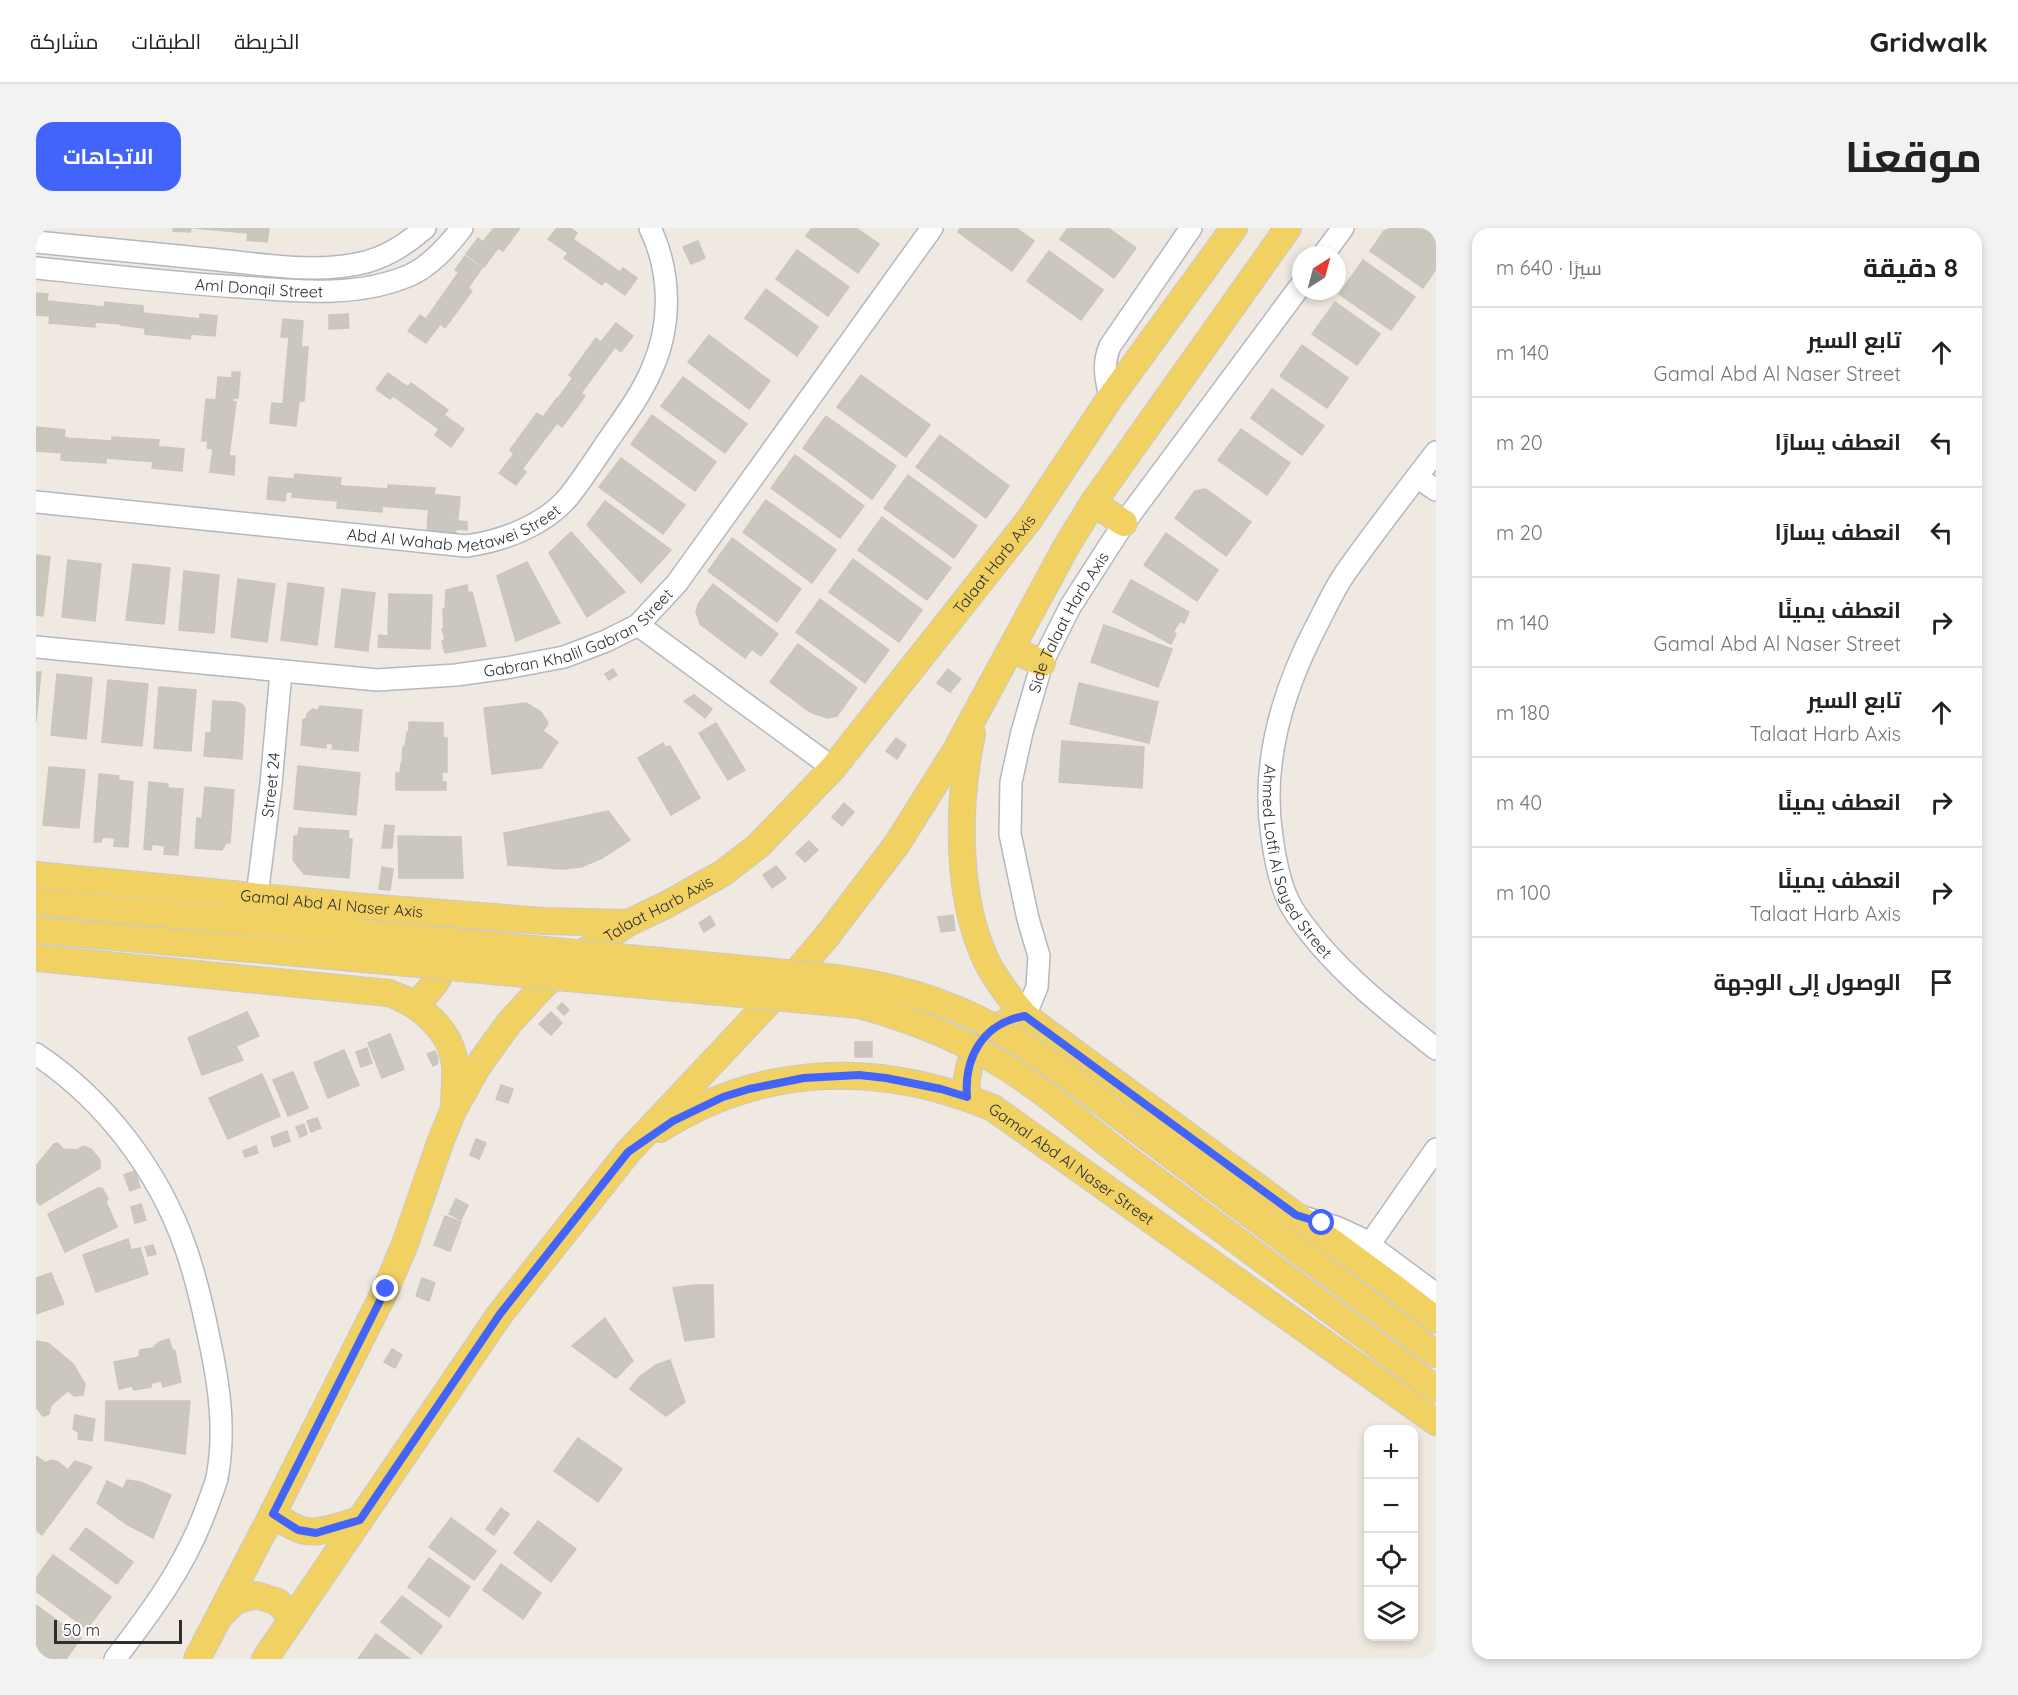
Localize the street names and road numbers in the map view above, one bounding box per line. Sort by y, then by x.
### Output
street label: Aml Donqil Street [194,274,323,301]
street label: Abd Al Wahab Metawei Street [346,500,564,556]
street label: Talaat Harb Axis [949,511,1040,618]
street label: Side Talaat Harb Axis [1024,548,1113,695]
street label: Gabran Khalil Gabran Street [482,584,677,681]
street label: Street 24 [257,751,284,818]
street label: Ahmed Lotfi Al Sayed Street [1259,764,1337,962]
street label: Talaat Harb Axis [600,871,716,946]
street label: Gamal Abd Al Naser Axis [239,885,424,922]
street label: Gamal Abd Al Naser Street [985,1098,1158,1229]

